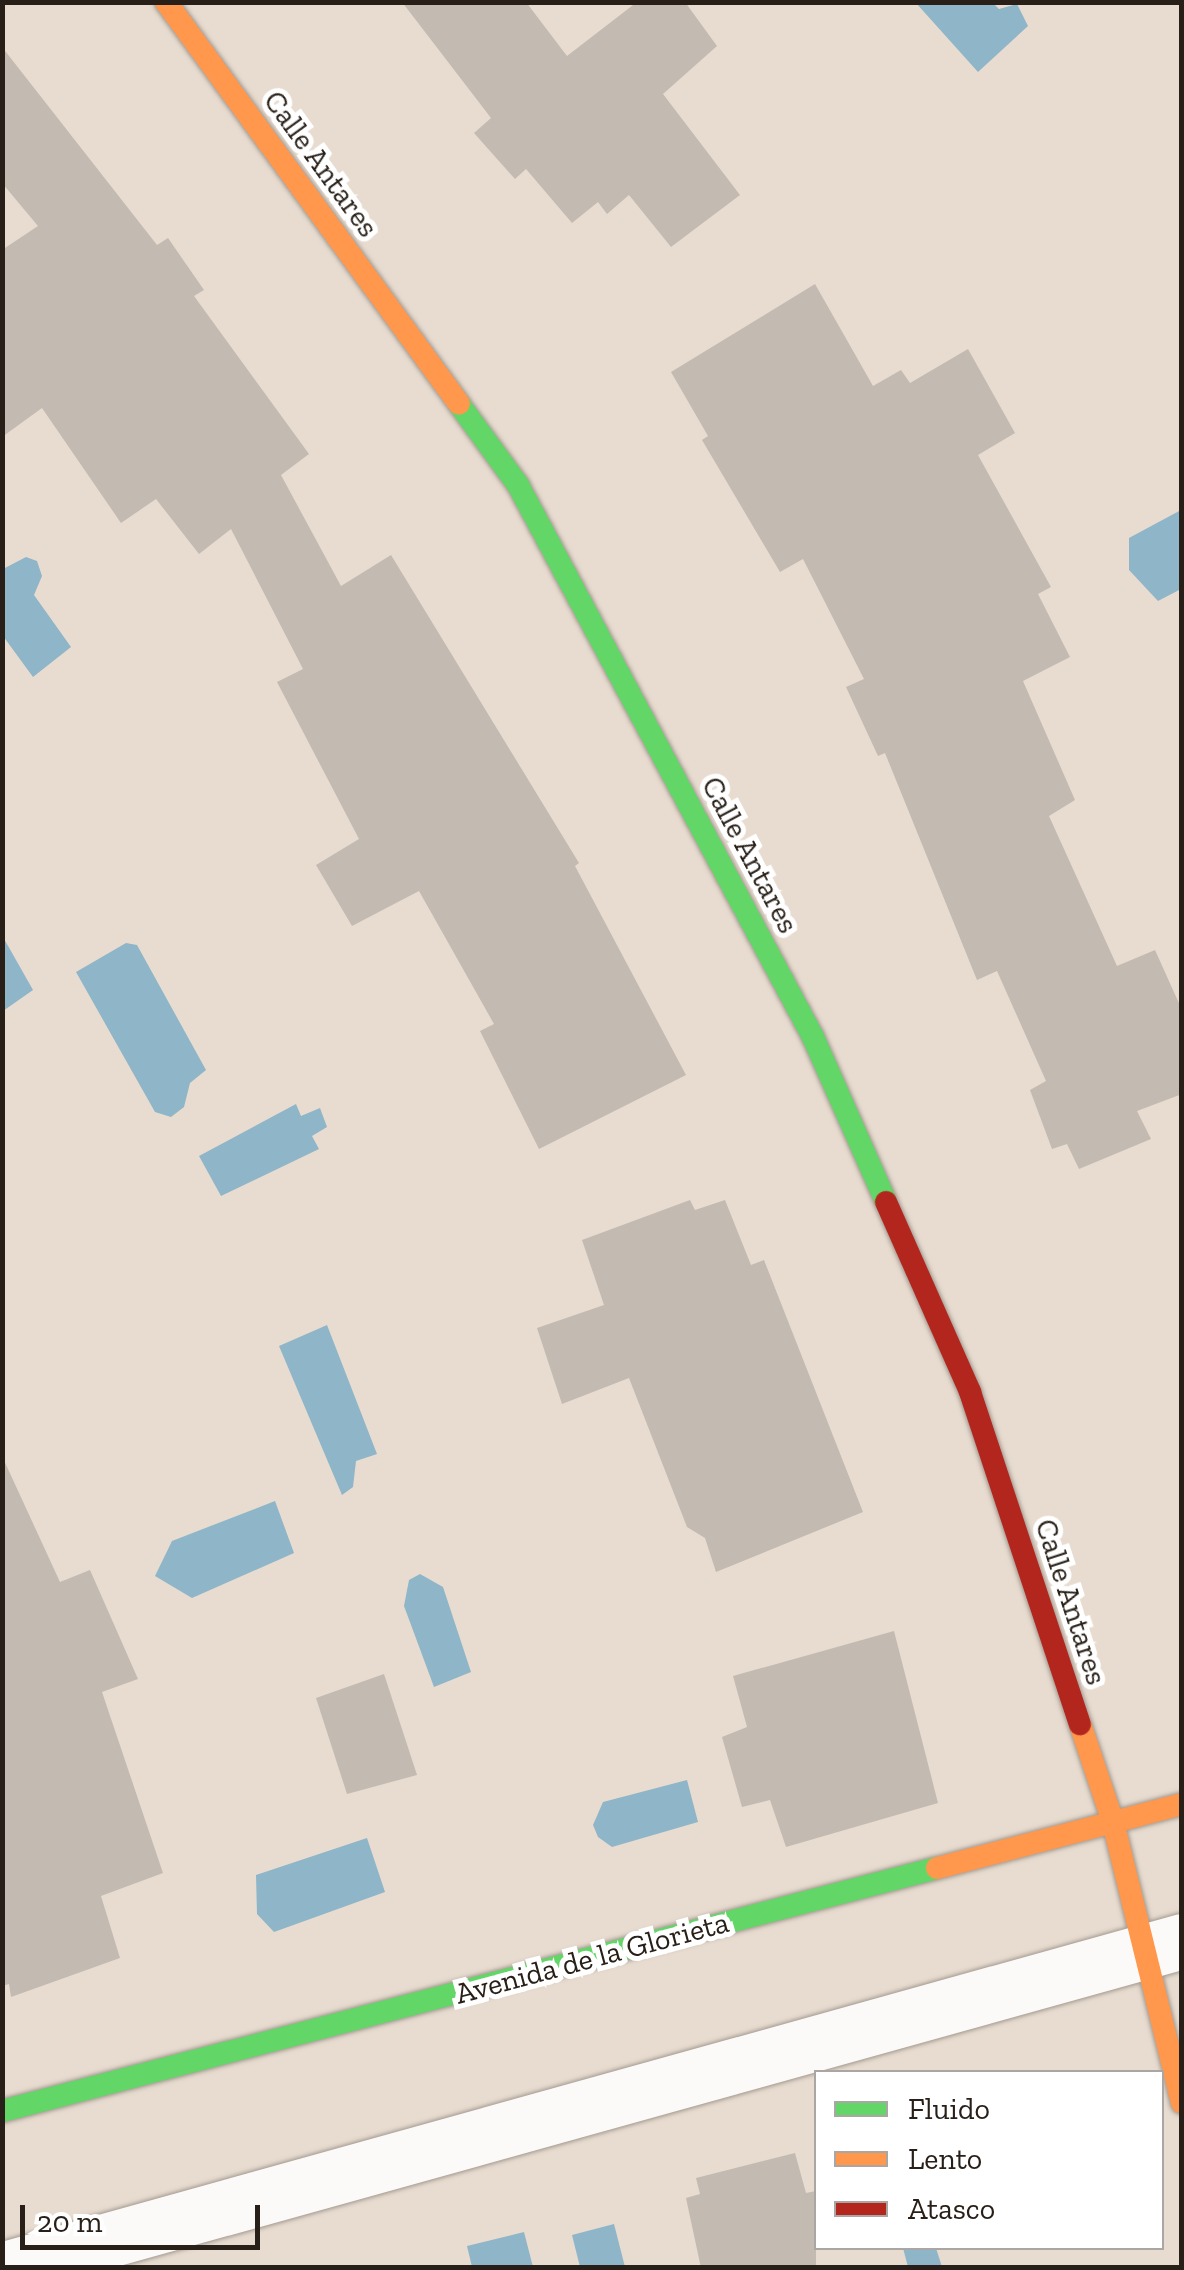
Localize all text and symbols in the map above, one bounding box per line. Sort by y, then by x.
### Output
street label: Calle Antares [256,84,386,244]
street label: Calle Antares [694,770,806,940]
street label: Calle Antares [1027,1514,1115,1690]
street label: Avenida de la Glorieta [451,1904,733,2012]
legend [814,2070,1164,2250]
text: Fluido [908,2091,990,2127]
text: Lento [908,2141,982,2177]
scale bar [25,2185,265,2247]
text: Atasco [908,2191,995,2227]
text: 20 m [37,2204,102,2240]

